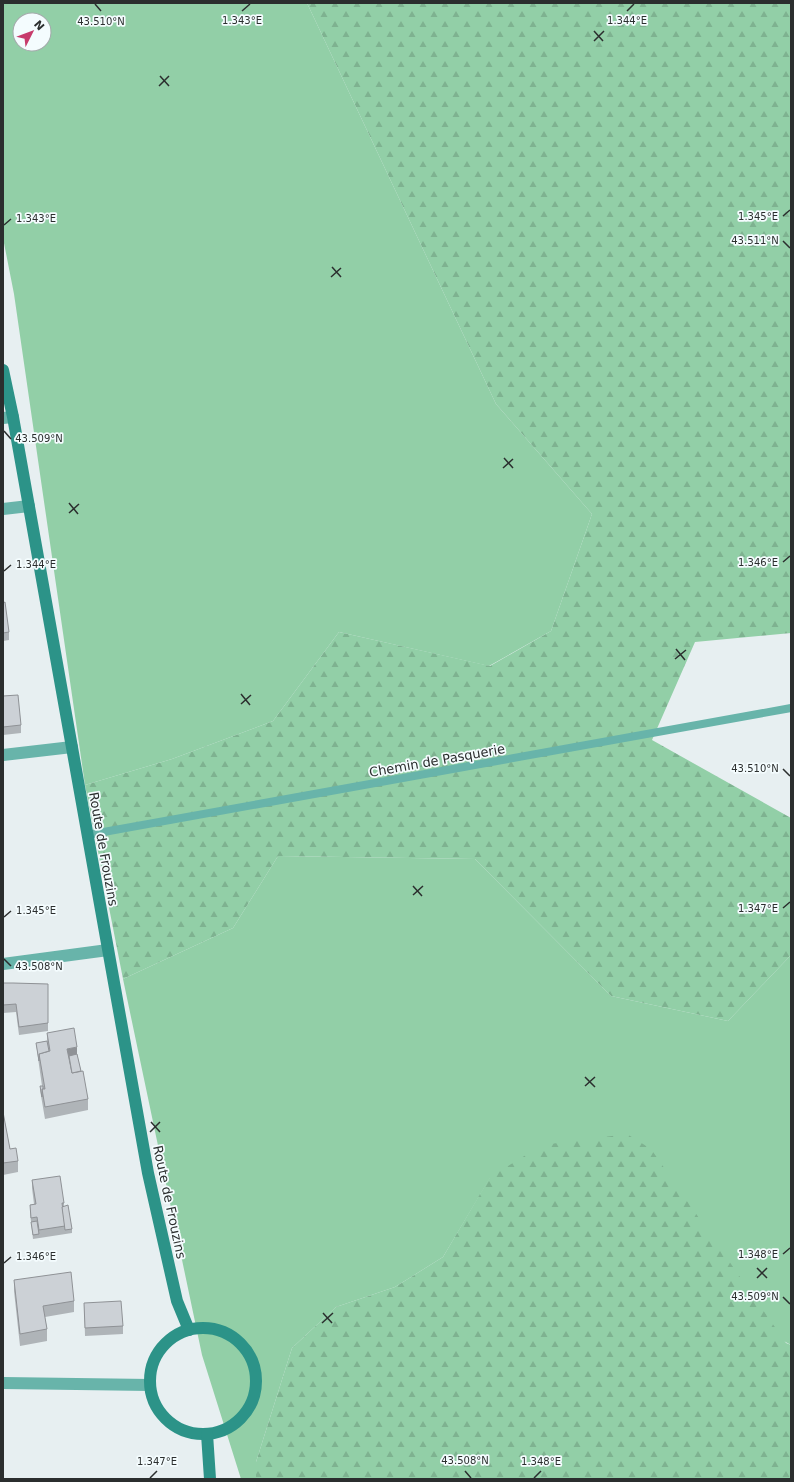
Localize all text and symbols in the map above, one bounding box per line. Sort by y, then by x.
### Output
north arrow [12,12,52,52]
text: 1.343°E [222,15,262,26]
text: 1.344°E [607,15,647,26]
text: 43.510°N [77,16,125,27]
text: N [31,18,47,33]
text: 1.345°E [738,211,778,222]
text: 1.343°E [16,213,56,224]
text: 43.511°N [731,235,779,246]
text: 43.509°N [15,433,63,444]
text: 1.346°E [738,557,778,568]
text: 1.344°E [16,559,56,570]
street label: Chemin de Pasquerie [368,741,506,780]
text: 43.510°N [731,763,779,774]
street label: Route de Frouzins [86,791,121,907]
text: 1.347°E [738,903,778,914]
text: 1.345°E [16,905,56,916]
text: 43.508°N [15,961,63,972]
street label: Route de Frouzins [150,1144,189,1260]
text: 1.348°E [738,1249,778,1260]
text: 1.346°E [16,1251,56,1262]
text: 43.509°N [731,1291,779,1302]
text: 43.508°N [441,1455,489,1466]
text: 1.347°E [137,1456,177,1467]
text: 1.348°E [521,1456,561,1467]

